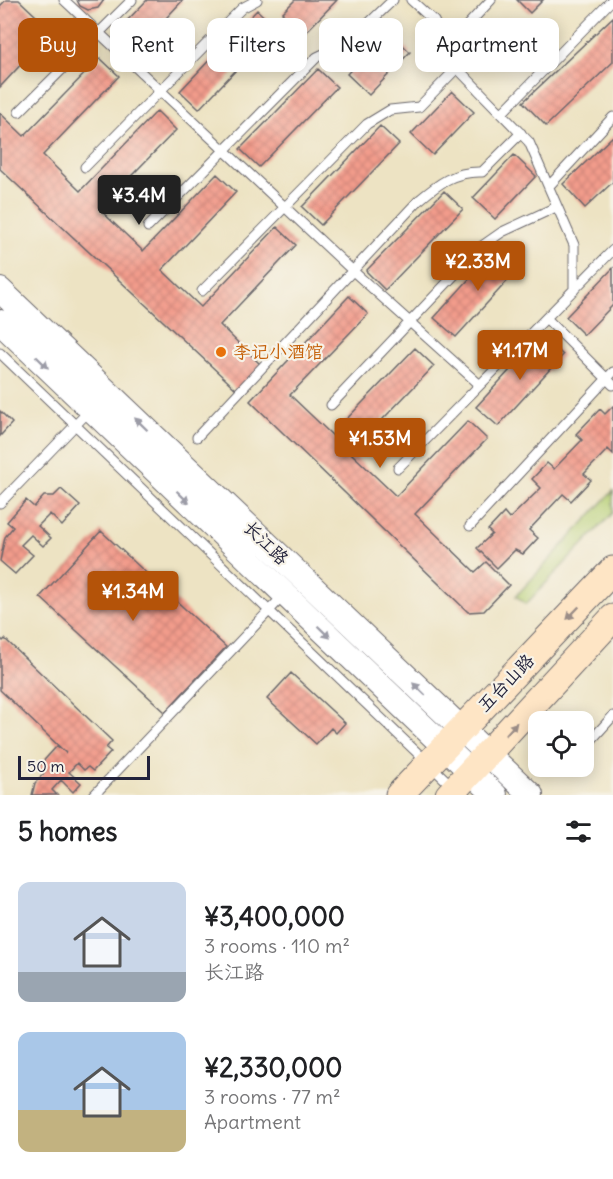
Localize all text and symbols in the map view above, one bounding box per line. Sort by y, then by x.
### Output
chip: Buy [18,18,98,72]
chip: Rent [110,18,195,72]
chip: Filters [207,18,307,72]
chip: New [319,18,403,72]
chip: Apartment [415,18,559,72]
pin: ¥3.4M [97,175,181,226]
text: ¥3.4M [112,182,166,207]
pin: ¥2.33M [429,241,527,292]
text: ¥2.33M [445,248,511,273]
pin: ¥1.17M [471,330,569,381]
text: ¥1.17M [492,337,548,362]
place label: 李记小酒馆 [233,340,323,363]
marker: 李记小酒馆 [214,345,228,359]
one-way arrow [35,355,50,369]
one-way arrow [135,418,149,432]
pin: ¥1.53M [331,418,429,469]
text: ¥1.53M [349,425,411,450]
one-way arrow [176,489,190,503]
street label: 长江路 [239,516,294,570]
pin: ¥1.34M [84,571,182,622]
text: ¥1.34M [102,578,164,603]
one-way arrow [566,605,580,619]
one-way arrow [317,624,331,638]
street label: 五台山路 [472,649,539,717]
one-way arrow [412,682,427,696]
map controls [528,711,594,777]
button: locate [528,711,594,777]
one-way arrow [504,722,517,737]
scale bar [18,753,150,780]
text: 50 m [27,756,65,776]
text: 5 homes [18,815,117,848]
icon: filters [562,815,595,848]
text: ¥3,400,000 [204,900,345,933]
icon: home [66,906,138,978]
text: 3 rooms · 110 m² [204,933,350,958]
text: 长江路 [204,959,264,984]
text: ¥2,330,000 [204,1051,342,1084]
icon: home [66,1056,138,1128]
text: 3 rooms · 77 m² [204,1084,341,1109]
text: Apartment [204,1109,301,1134]

